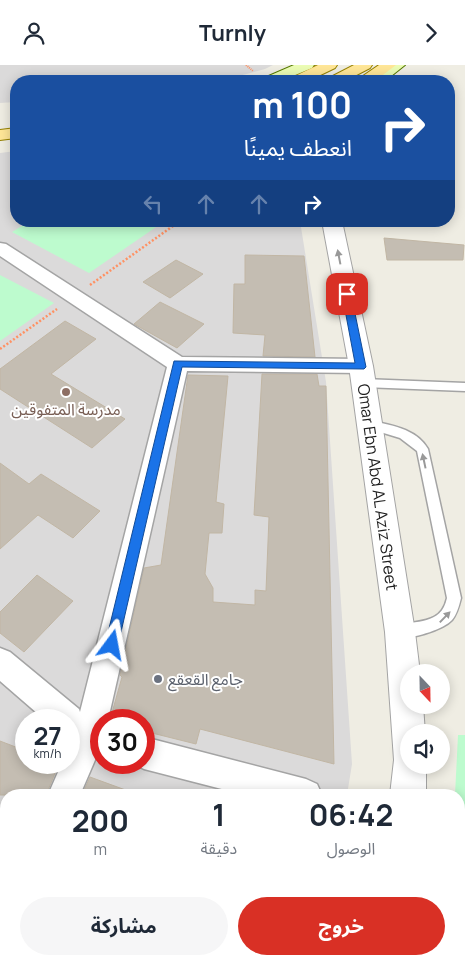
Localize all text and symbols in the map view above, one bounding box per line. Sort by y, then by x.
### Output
text: Turnly [199,18,266,48]
icon: person [20,19,48,47]
icon: forward [417,19,445,47]
text: 100 m [252,81,352,129]
icon: right [370,95,435,160]
text: انعطف يمينًا [244,133,352,163]
icon: left [139,190,167,218]
icon: ahead [192,190,220,218]
icon: ahead [245,190,273,218]
icon: right [298,190,326,218]
one-way arrow [335,249,343,265]
pin [326,273,368,315]
icon: arrive [333,280,361,308]
street label: Omar Ebn Abd AL Aziz Street [353,382,403,592]
marker: مدرسة المتفوقين [60,386,72,398]
place label: مدرسة المتفوقين [11,398,121,420]
one-way arrow [420,454,428,469]
one-way arrow [439,612,451,624]
position arrow [85,618,137,670]
north arrow [400,664,450,714]
map controls [400,664,450,774]
place label: جامع القعقع [168,668,243,692]
marker: جامع القعقع [152,673,164,685]
speed limit sign: 30 [90,709,155,774]
text: 27 [33,718,62,753]
button: sound [400,724,450,774]
text: km/h [34,745,61,762]
text: 1 [212,794,225,835]
text: 06:42 [309,794,393,835]
text: 200 [72,800,129,841]
text: دقيقة [201,837,237,859]
text: الوصول [327,837,375,859]
text: m [94,838,107,860]
button: مشاركة [20,897,228,955]
button: خروج [238,897,445,955]

